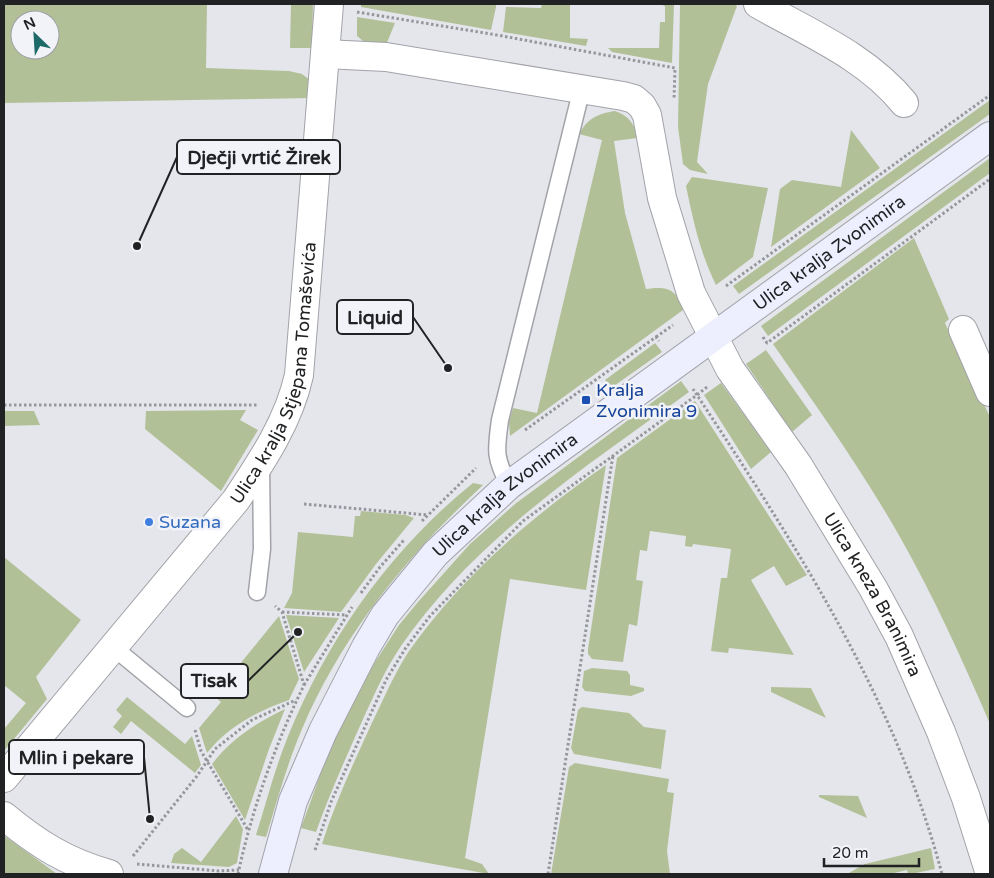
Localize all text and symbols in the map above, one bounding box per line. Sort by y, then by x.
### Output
north arrow [10,10,60,60]
text: N [21,14,38,34]
callout: Dječji vrtić Žirek [177,140,340,174]
text: Dječji vrtić Žirek [187,146,331,170]
street label: Ulica kralja Zvonimira [749,190,910,315]
street label: Ulica kralja Stjepana Tomaševića [225,241,321,508]
callout: Liquid [337,300,413,334]
text: Liquid [347,307,403,330]
place label: Kralja Zvonimira 9 [596,379,697,422]
marker: Kralja Zvonimira 9 [580,394,592,406]
street label: Ulica kralja Zvonimira [428,428,582,562]
street label: Ulica kneza Branimira [819,508,926,680]
place label: Suzana [159,511,221,533]
marker: Suzana [143,516,155,528]
callout: Tisak [181,664,248,698]
text: Tisak [190,670,238,692]
callout: Mlin i pekare [9,740,144,774]
text: Mlin i pekare [18,747,134,770]
scale bar [824,836,919,868]
text: 20 m [832,844,869,862]

